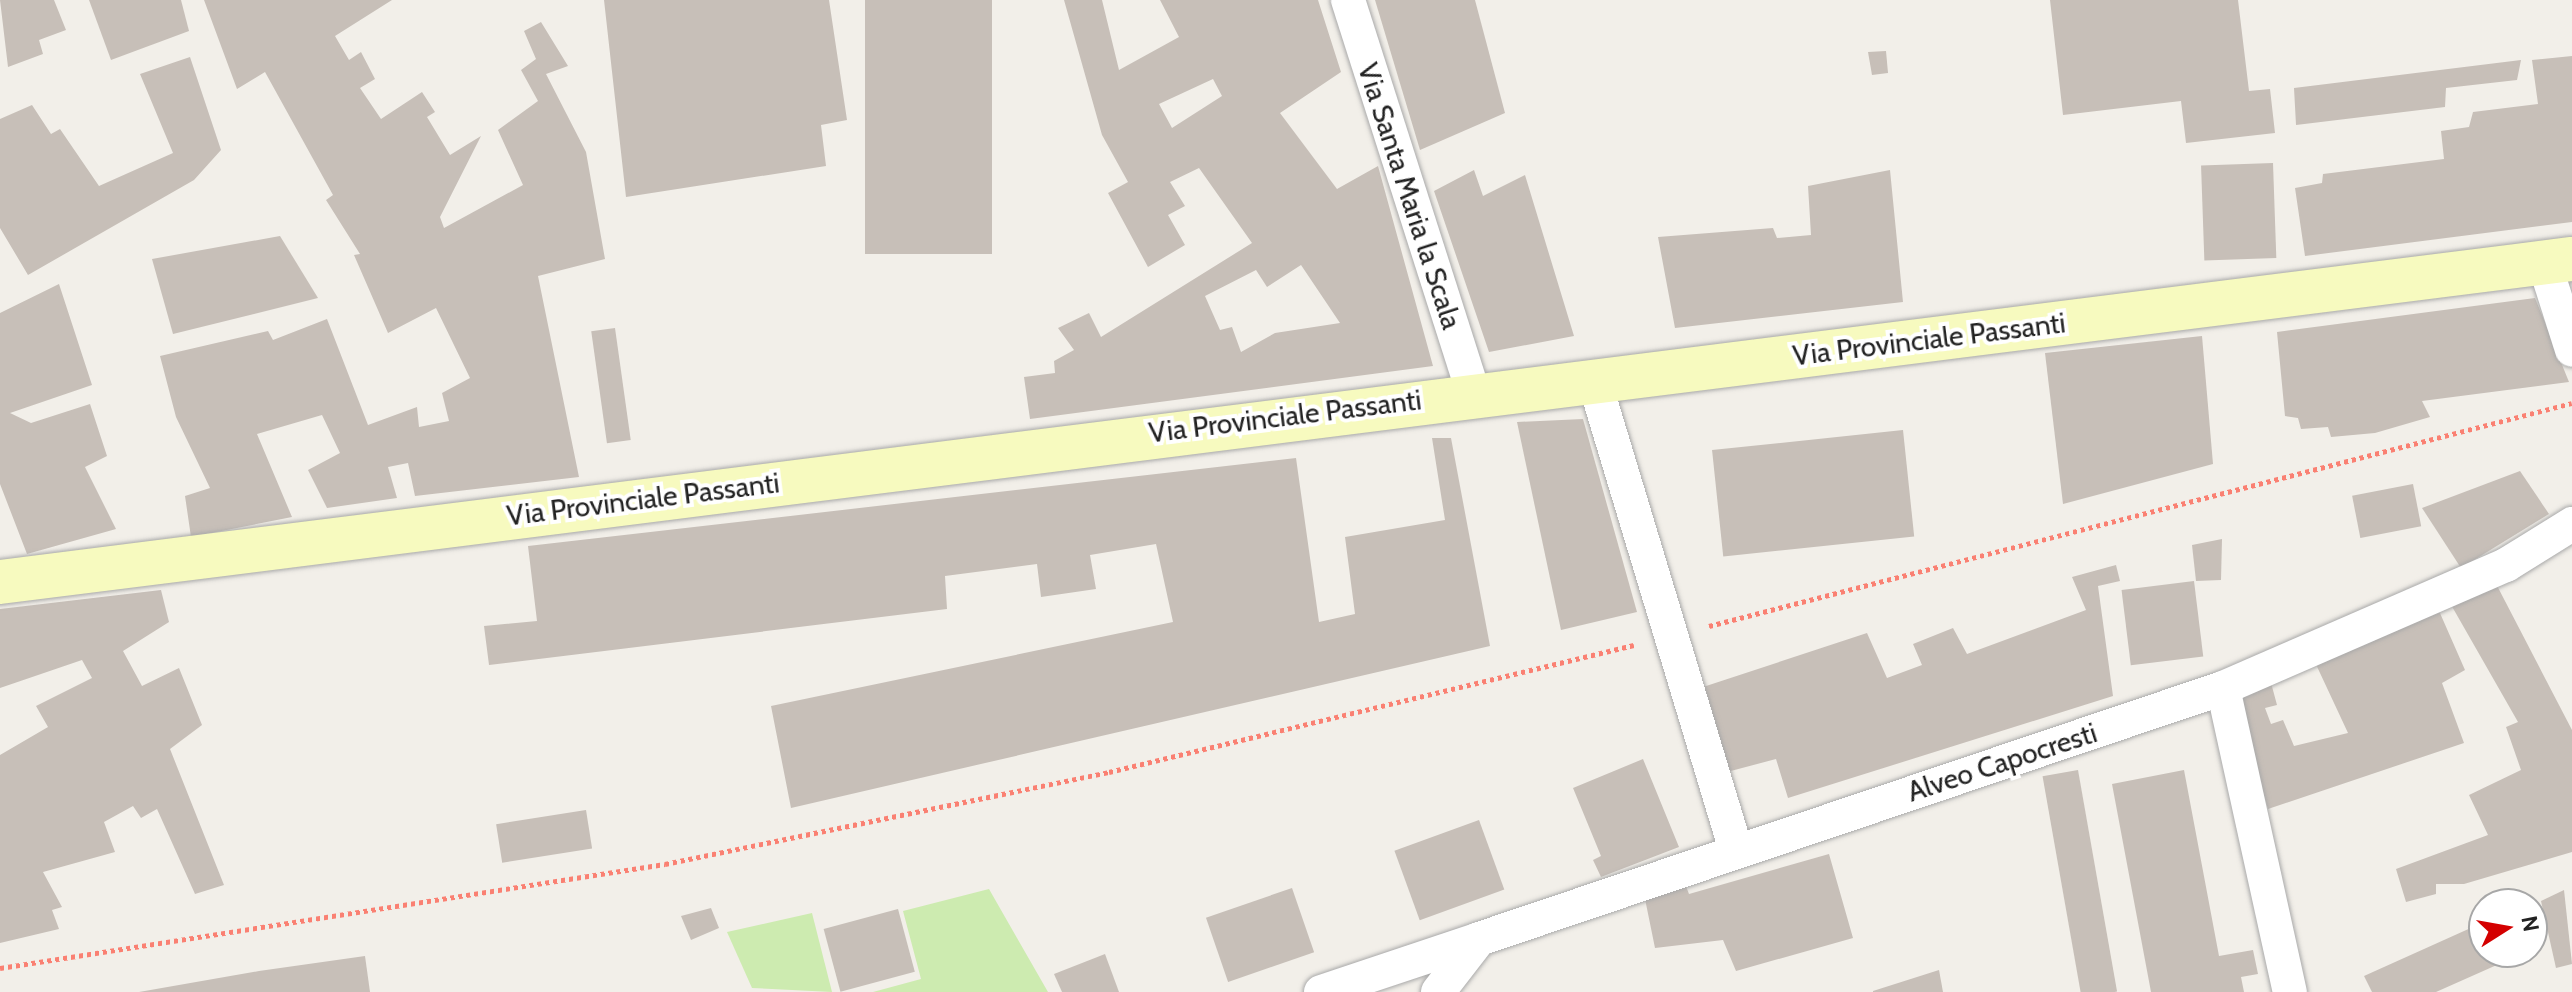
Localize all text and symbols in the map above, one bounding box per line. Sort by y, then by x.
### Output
street label: Via Santa Maria la Scala [1351,59,1469,333]
street label: Via Provinciale Passanti [1791,306,2067,372]
street label: Via Provinciale Passanti [1147,383,1423,449]
street label: Via Provinciale Passanti [505,466,781,532]
street label: Alveo Capocresti [1903,716,2101,808]
north arrow [2468,888,2548,968]
text: N [2515,913,2545,934]

